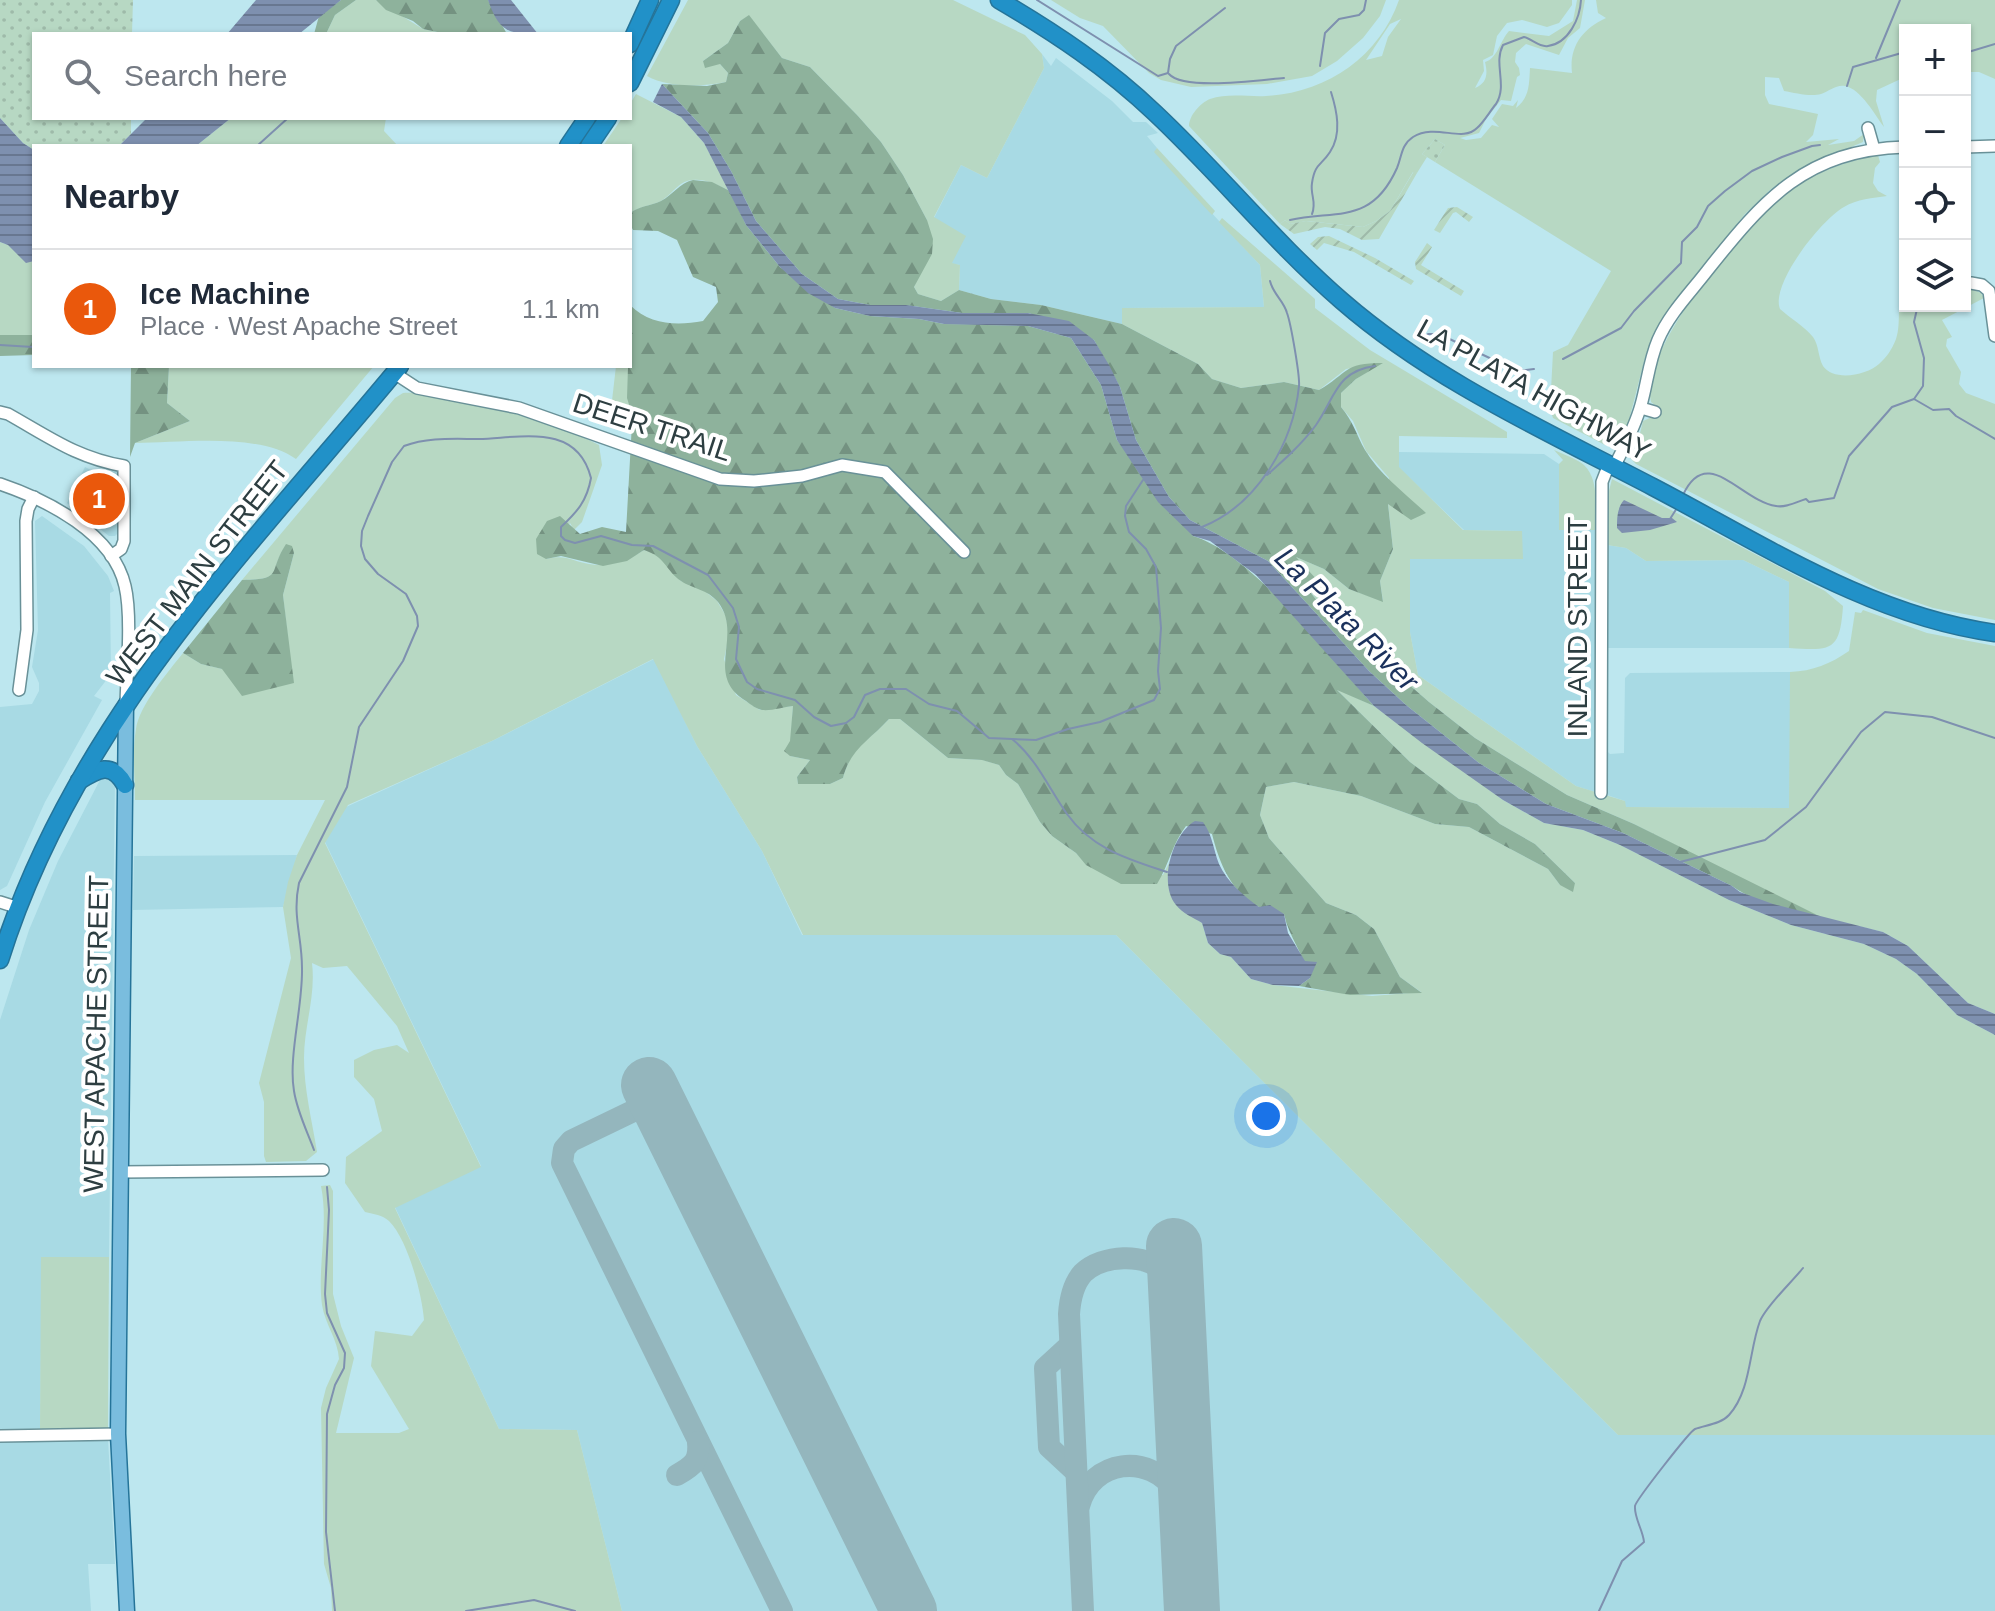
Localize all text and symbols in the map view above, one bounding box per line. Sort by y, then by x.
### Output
map controls [1899,24,1971,312]
button: + [1899,24,1971,96]
search box [32,32,632,120]
icon: search [60,54,104,98]
text: Search here [124,59,287,92]
button: − [1899,96,1971,168]
button: locate [1899,168,1971,240]
text: Nearby [64,177,179,215]
button: layers [1899,240,1971,312]
text: Ice Machine [140,277,310,310]
text: 1 [83,294,97,324]
text: 1.1 km [522,294,600,324]
text: Place · West Apache Street [140,311,457,341]
street label: LA PLATA HIGHWAY [1412,313,1656,467]
street label: DEER TRAIL [569,387,735,467]
street label: WEST MAIN STREET [100,455,294,691]
pin: 1 [73,469,125,529]
street label: INLAND STREET [1562,517,1593,737]
water label: La Plata River [1269,541,1426,698]
street label: WEST APACHE STREET [78,875,114,1193]
your location [1246,1096,1286,1136]

